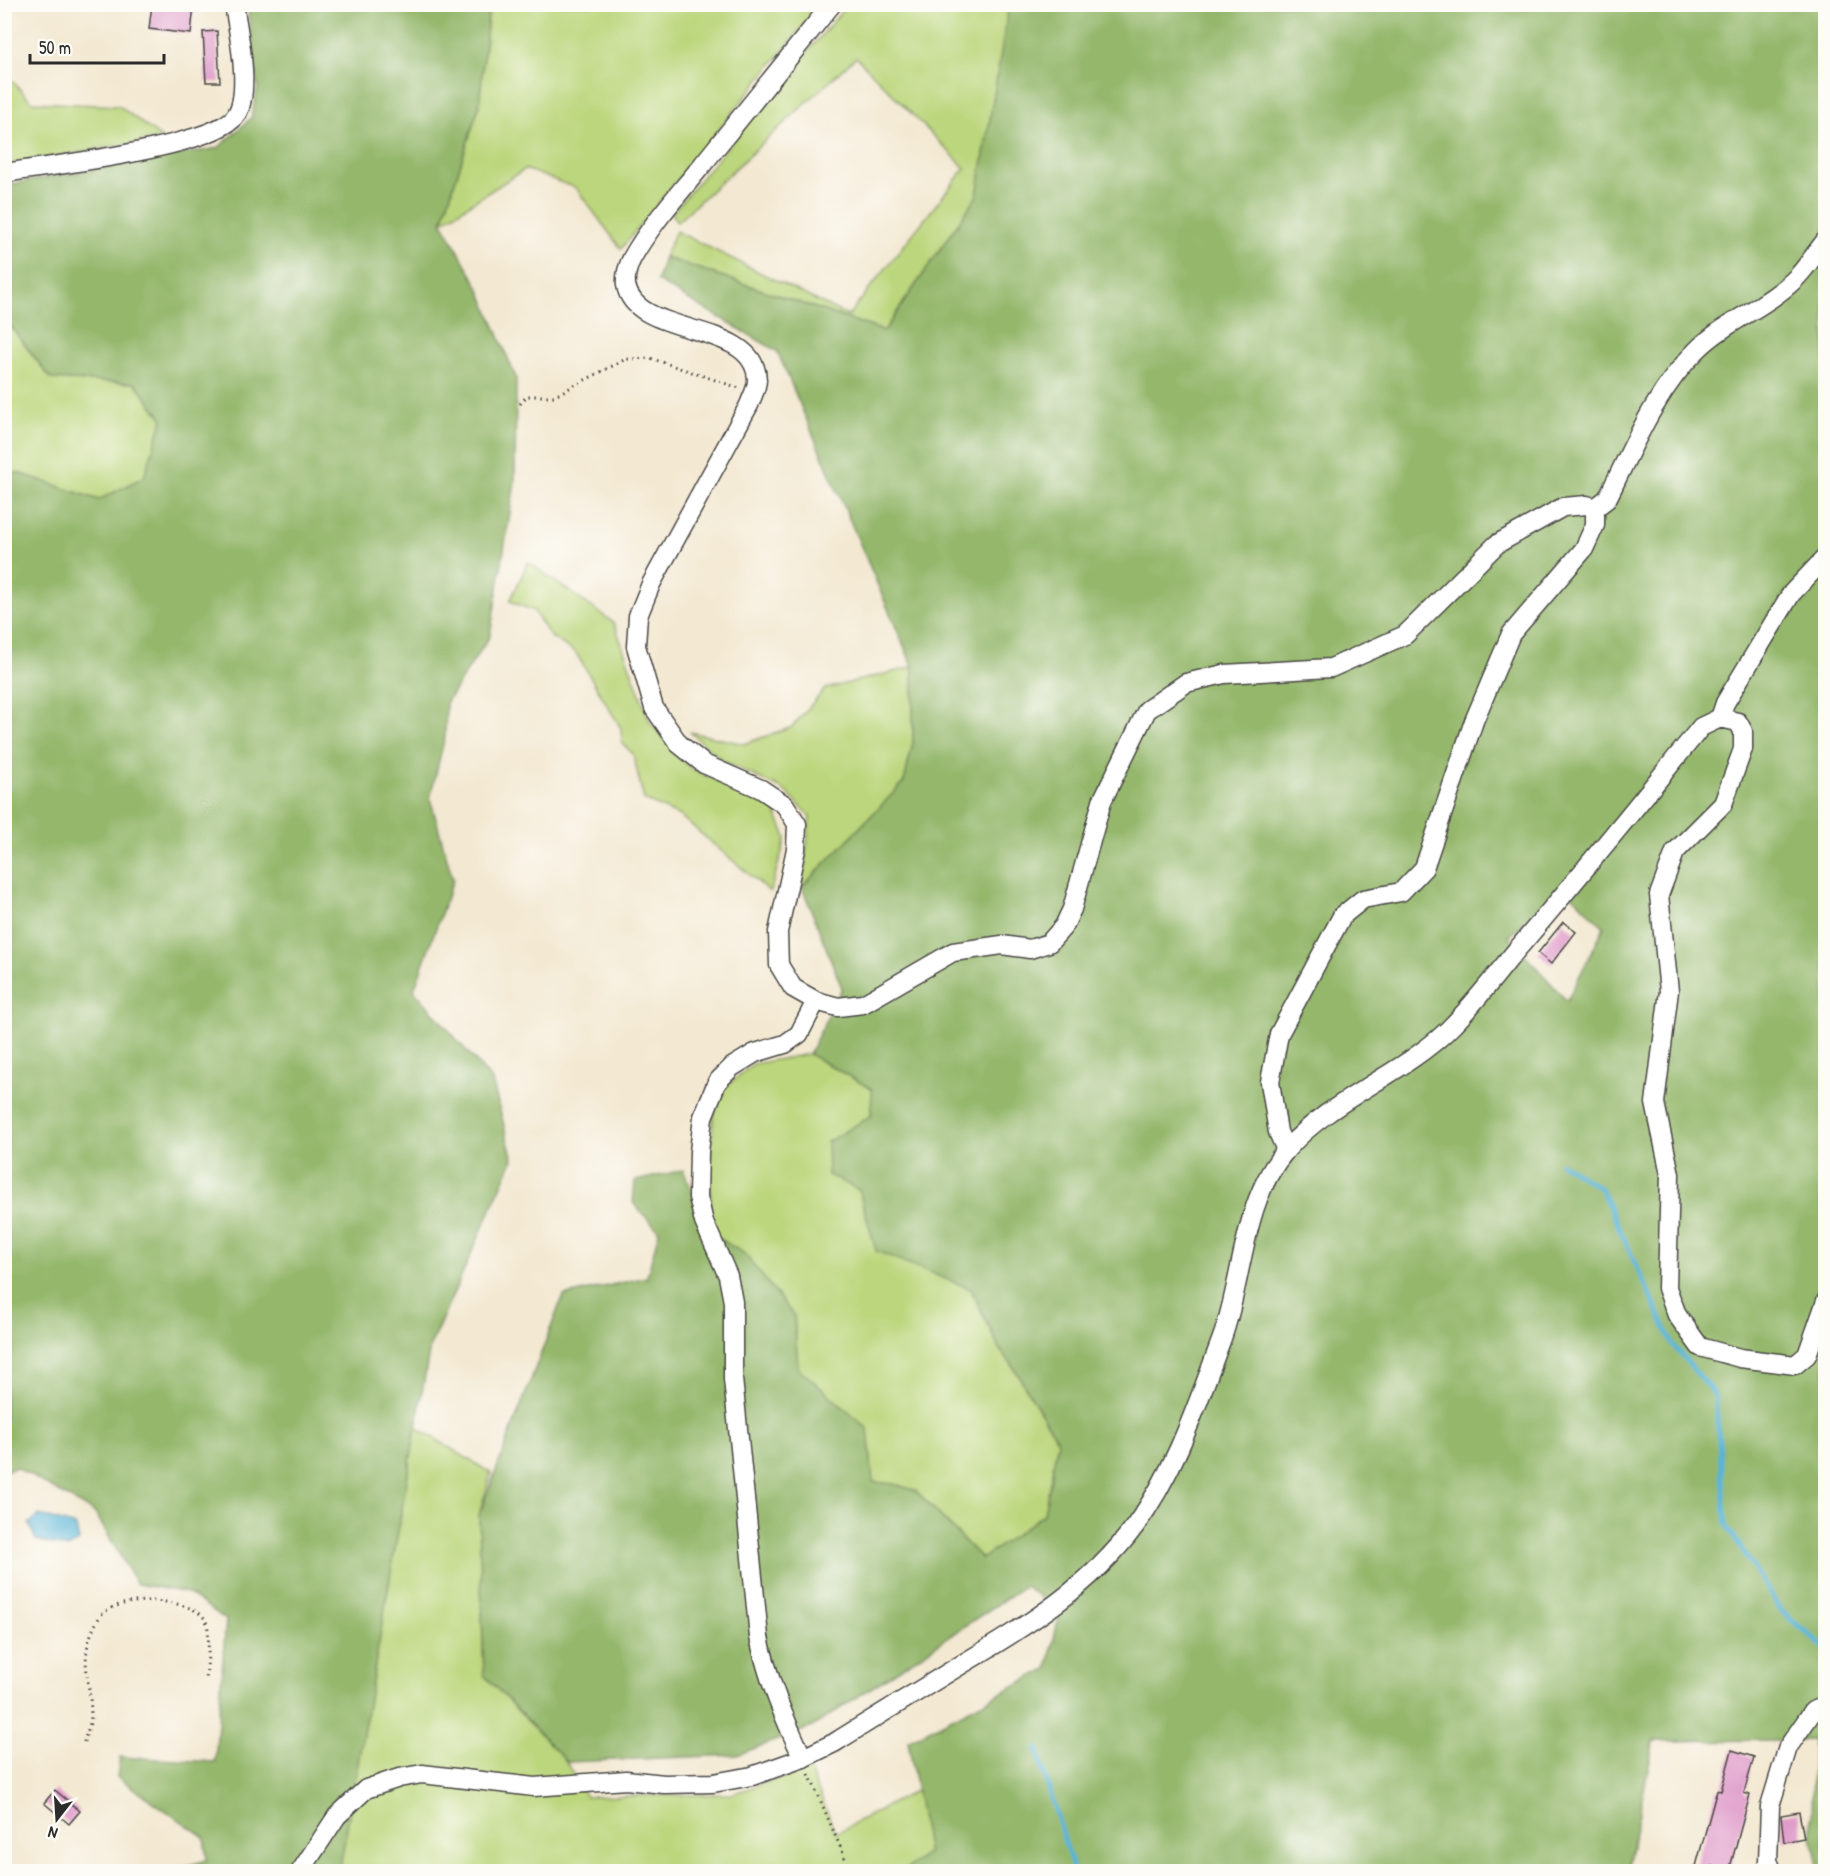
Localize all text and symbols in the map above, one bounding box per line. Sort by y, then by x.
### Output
scale bar [30,27,164,65]
text: 50 m [39,35,71,60]
north arrow [27,1789,87,1849]
text: N [45,1821,60,1845]

